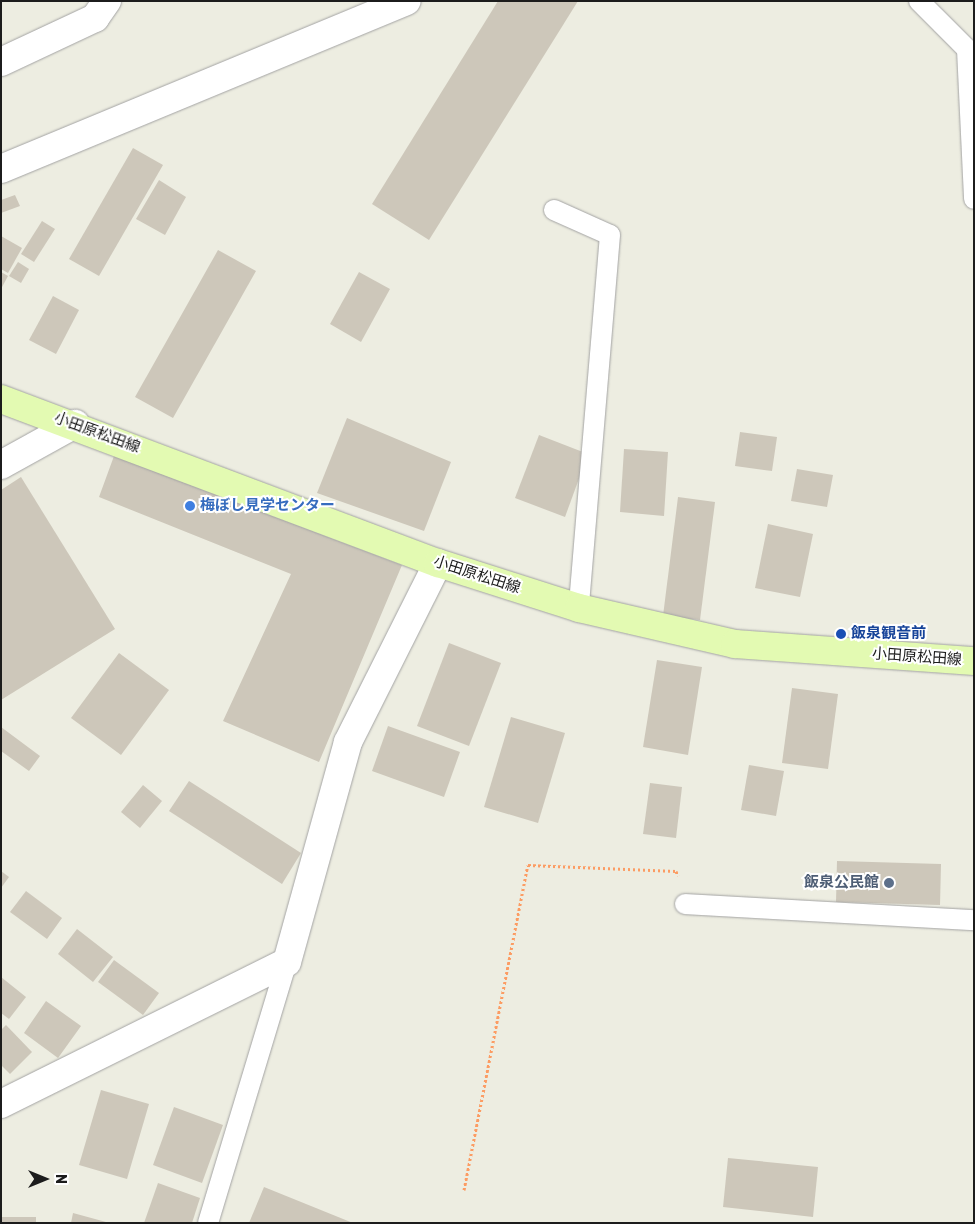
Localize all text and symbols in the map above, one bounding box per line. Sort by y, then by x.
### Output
street label: 小田原松田線 [52,409,142,457]
place label: 梅ぼし見学センター [200,497,335,515]
marker: 梅ぼし見学センター [184,500,196,512]
street label: 小田原松田線 [431,553,523,597]
place label: 飯泉観音前 [851,625,926,643]
marker: 飯泉観音前 [835,628,847,640]
street label: 小田原松田線 [871,645,963,669]
place label: 飯泉公民館 [804,874,879,892]
marker: 飯泉公民館 [883,877,895,889]
north arrow [20,1154,70,1204]
text: N [52,1174,69,1184]

